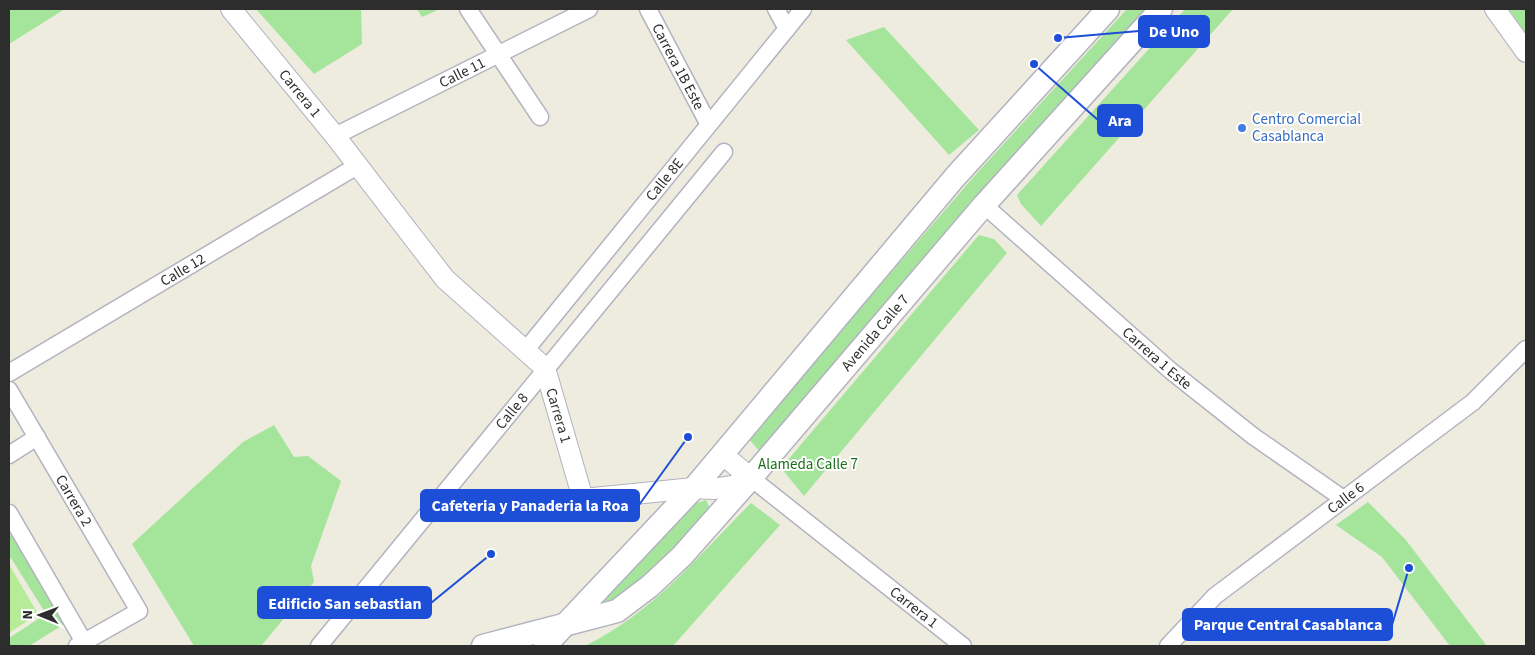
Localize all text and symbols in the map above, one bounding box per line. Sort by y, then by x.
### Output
callout: De Uno [1139,16,1209,47]
street label: Carrera 1B Este [647,20,710,113]
text: De Uno [1149,21,1199,43]
street label: Calle 11 [435,52,489,93]
street label: Carrera 1 [274,65,326,122]
callout: Ara [1098,105,1142,136]
place label: Centro Comercial Casablanca [1252,109,1361,147]
text: Ara [1107,110,1132,132]
marker: Centro Comercial Casablanca [1236,122,1248,134]
street label: Calle 8E [641,154,688,205]
street label: Calle 12 [156,248,209,291]
street label: Avenida Calle 7 [836,290,914,376]
street label: Carrera 1 Este [1118,322,1196,394]
street label: Carrera 1 [541,385,577,446]
street label: Calle 8 [490,388,533,434]
park label: Alameda Calle 7 [758,454,858,475]
street label: Carrera 2 [50,471,97,530]
street label: Calle 6 [1323,477,1369,519]
callout: Cafeteria y Panaderia la Roa [421,490,639,521]
text: Cafeteria y Panaderia la Roa [431,495,629,517]
street label: Carrera 1 [885,581,943,633]
callout: Edificio San sebastian [258,587,431,618]
north arrow [15,590,65,640]
text: Edificio San sebastian [268,593,422,615]
callout: Parque Central Casablanca [1183,609,1392,640]
text: N [18,610,38,620]
text: Parque Central Casablanca [1194,614,1382,636]

